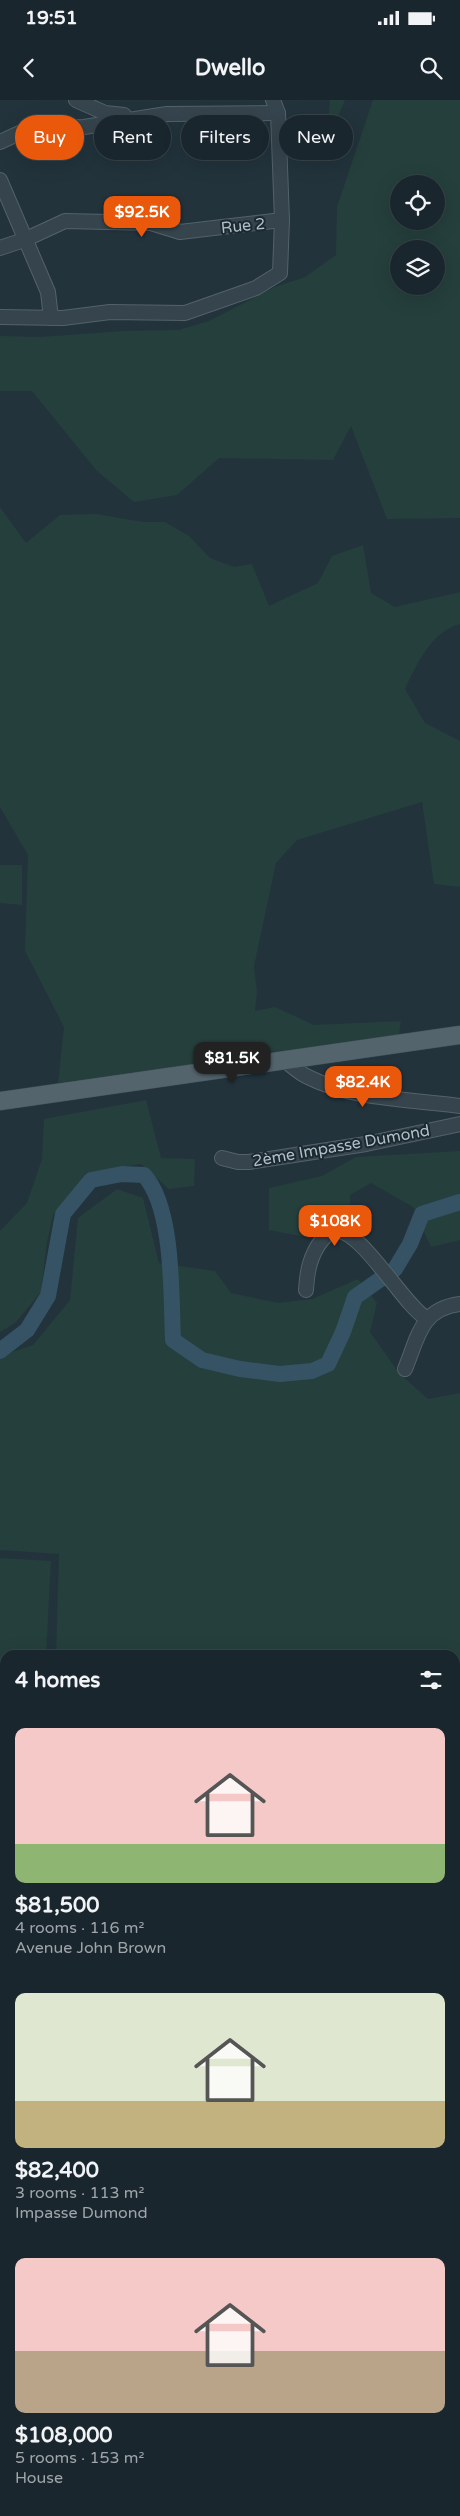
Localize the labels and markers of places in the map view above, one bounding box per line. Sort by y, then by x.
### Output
pin: $92.5K [101,196,183,238]
pin: $81.5K [191,1042,273,1084]
pin: $82.4K [322,1066,404,1108]
pin: $108K [300,1204,370,1247]

